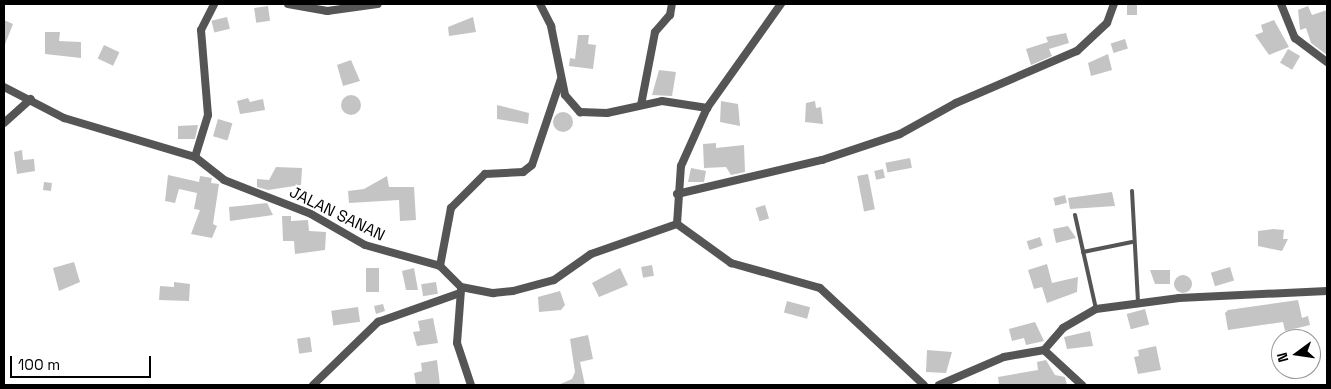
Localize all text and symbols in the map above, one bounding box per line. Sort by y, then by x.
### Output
street label: JALAN SANAN [286,183,388,245]
north arrow [1271,329,1321,379]
scale bar [12,346,154,378]
text: N [1273,351,1292,364]
text: 100 m [18,355,60,374]

